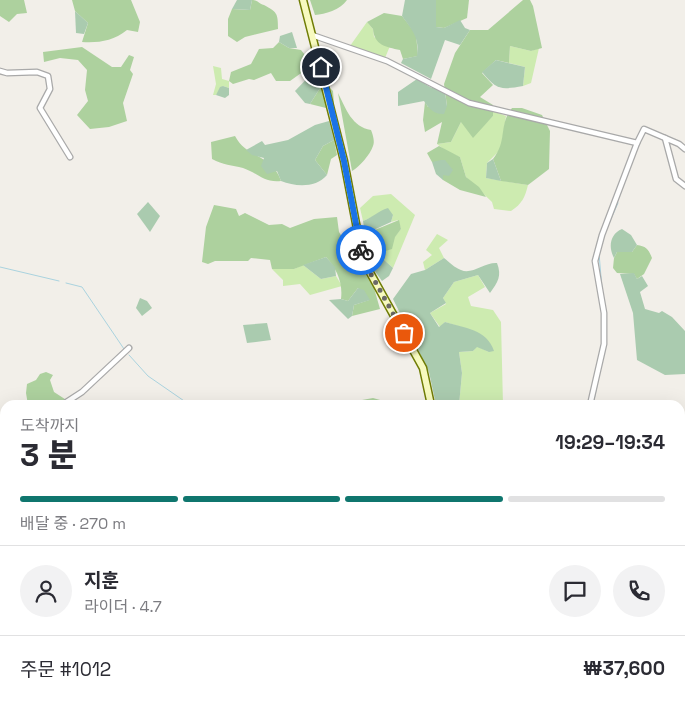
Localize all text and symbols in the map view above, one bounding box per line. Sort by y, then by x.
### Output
pin [300,46,342,88]
icon: home [307,53,335,81]
courier [336,225,386,275]
icon: bike [347,236,375,264]
pin [383,312,425,354]
icon: bag [390,319,418,347]
text: 도착까지 [20,415,79,436]
text: 19:29–19:34 [555,430,665,455]
text: 3 분 [20,435,77,475]
text: 배달 중 · 270 m [20,513,126,534]
button: person [20,565,72,617]
button: chat [549,565,601,617]
button: phone [613,565,665,617]
text: 지훈 [84,568,119,593]
text: 라이더 · 4.7 [84,596,162,617]
text: ₩37,600 [583,656,665,681]
text: 주문 #1012 [20,657,111,682]

